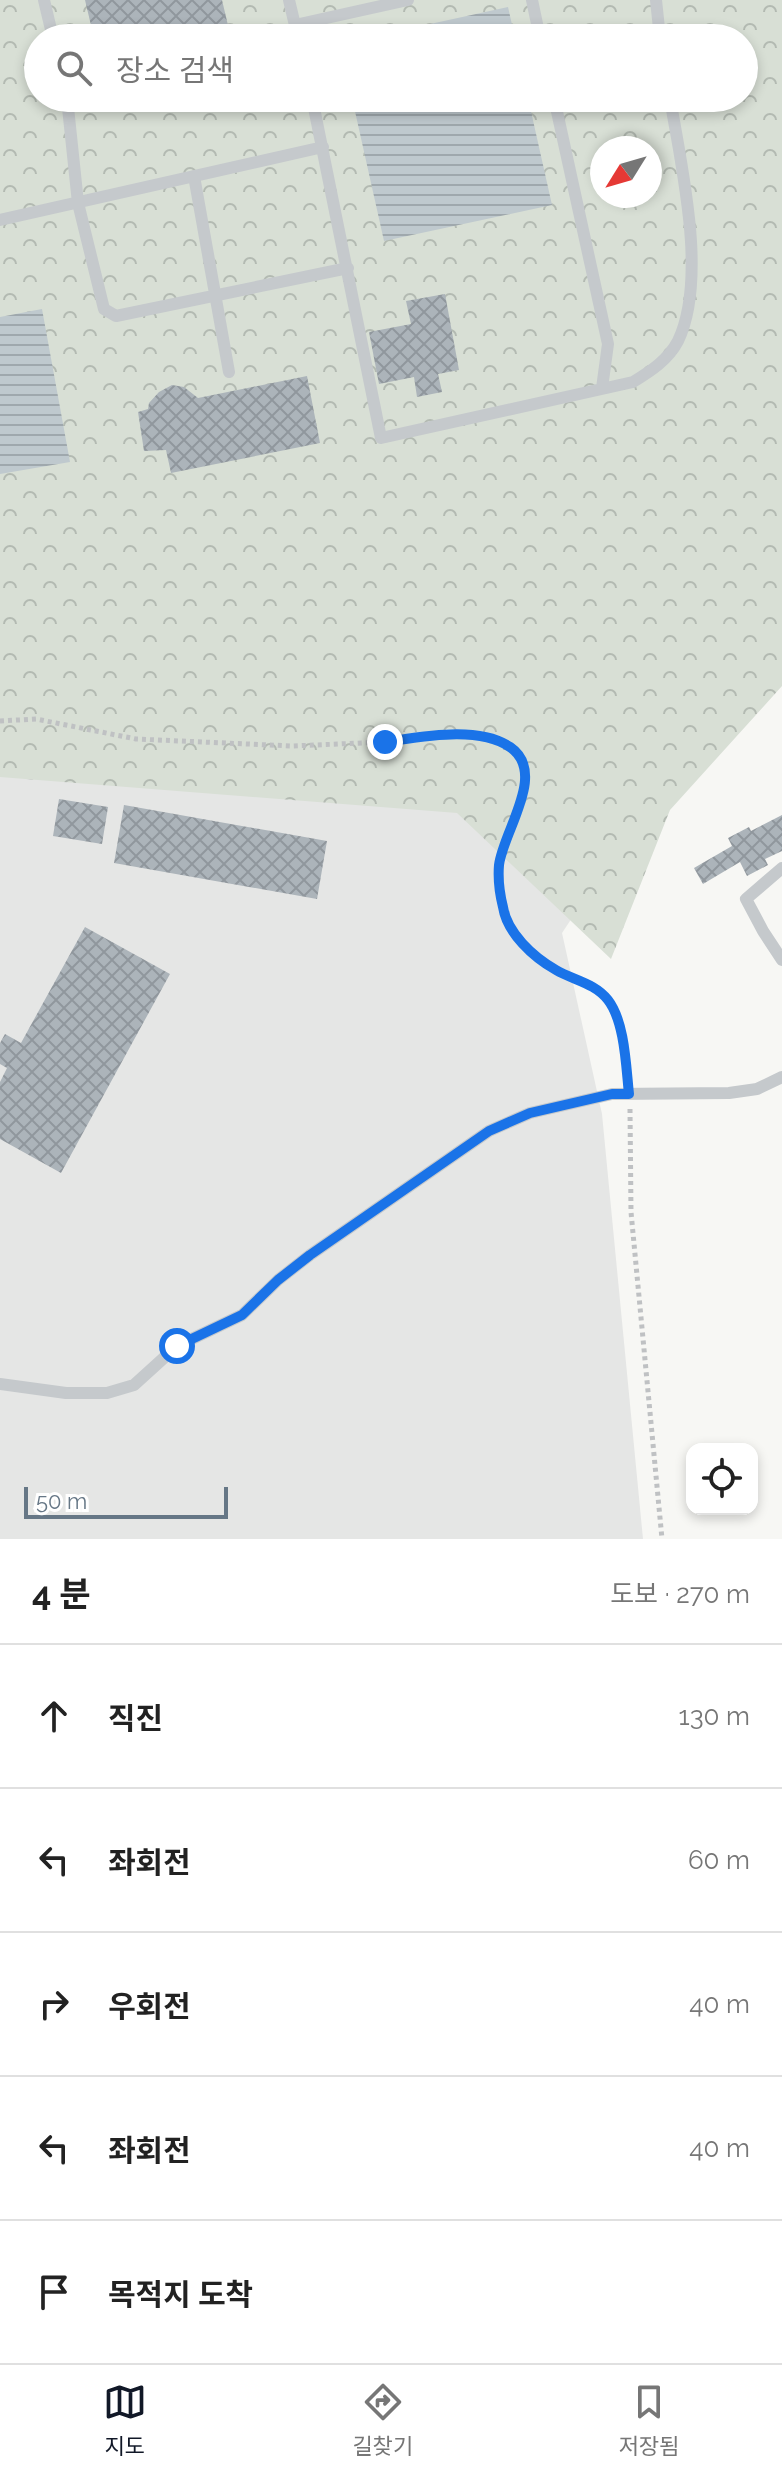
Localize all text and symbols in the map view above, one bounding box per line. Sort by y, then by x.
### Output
search box [24,24,758,112]
icon: search [52,46,96,90]
text: 장소 검색 [116,53,234,88]
north arrow [590,136,662,208]
route end [367,724,403,760]
route start [159,1328,195,1364]
map controls [686,1443,758,1515]
button: locate [686,1443,758,1515]
scale bar [24,1483,228,1519]
text: 50 m [36,1488,87,1514]
text: 4 분 [32,1574,91,1614]
text: 도보 · 270 m [610,1579,750,1609]
icon: ahead [32,1694,76,1738]
text: 직진 [108,1701,163,1736]
text: 130 m [679,1701,750,1731]
icon: left [32,1838,76,1882]
text: 좌회전 [108,1845,191,1880]
text: 60 m [688,1845,750,1875]
icon: right [32,1982,76,2026]
text: 우회전 [108,1989,191,2024]
text: 40 m [689,1989,750,2019]
icon: left [32,2126,76,2170]
text: 좌회전 [108,2133,191,2168]
text: 40 m [689,2133,750,2163]
icon: arrive [32,2270,76,2314]
text: 목적지 도착 [108,2277,253,2312]
tab: 지도 [103,2380,147,2460]
tab: 길찾기 [352,2380,413,2460]
tab: 저장됨 [618,2380,679,2460]

